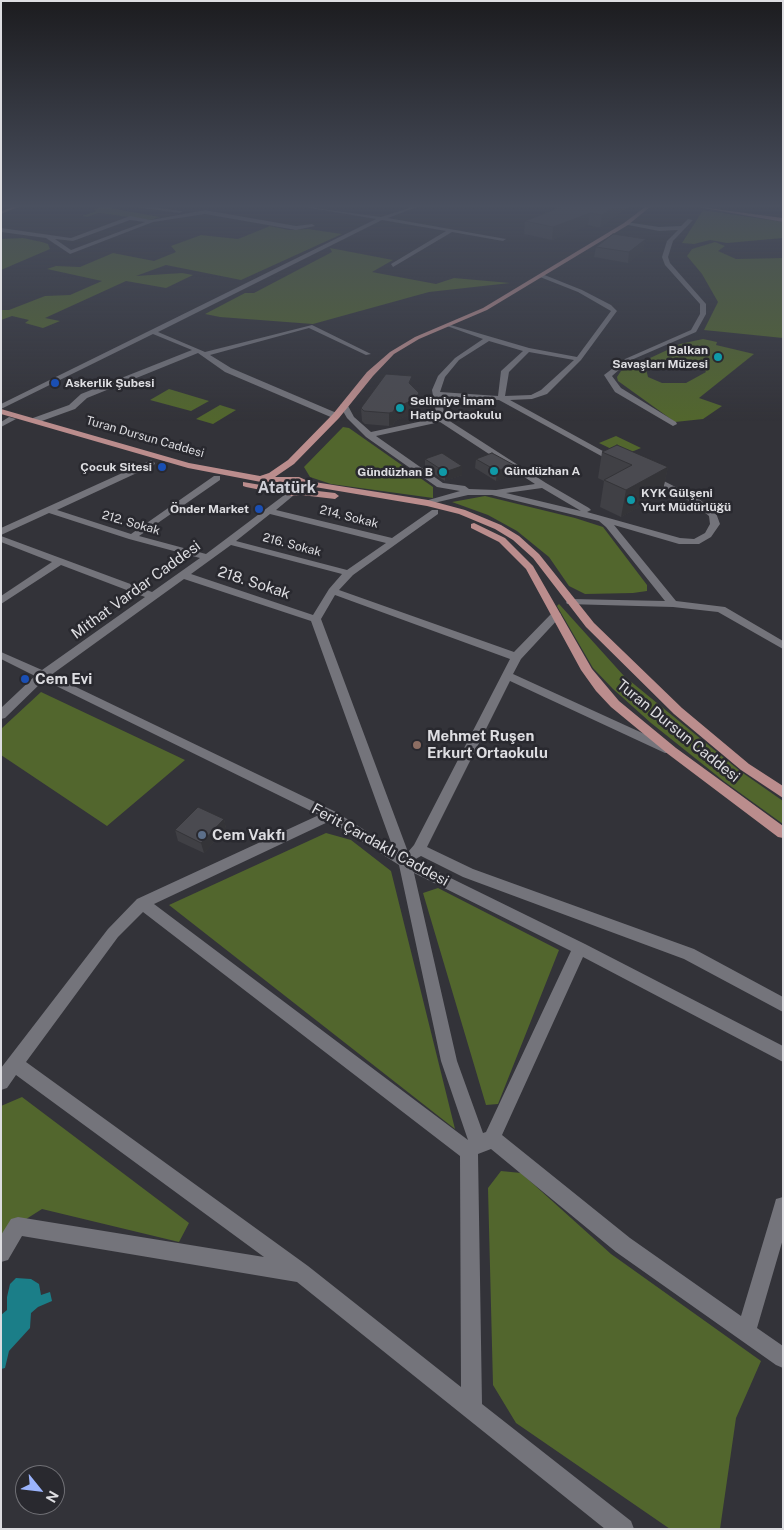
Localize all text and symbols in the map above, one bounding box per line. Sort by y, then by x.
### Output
place label: Balkan Savaşları Müzesi [612,343,708,371]
marker: Balkan Savaşları Müzesi [712,351,724,363]
place label: Askerlik Şubesi [65,376,154,390]
marker: Askerlik Şubesi [49,377,61,389]
place label: Selimiye İmam Hatip Ortaokulu [410,394,502,422]
marker: Selimiye İmam Hatip Ortaokulu [394,402,406,414]
street label: Turan Dursun Caddesi [84,413,206,461]
place label: Çocuk Sitesi [80,460,152,474]
marker: Çocuk Sitesi [156,461,168,473]
place label: Gündüzhan A [504,464,580,478]
place label: Gündüzhan B [357,465,433,479]
marker: Gündüzhan A [488,465,500,477]
marker: Gündüzhan B [437,466,449,478]
district label: Atatürk [258,478,316,498]
place label: KYK Gülşeni Yurt Müdürlüğü [641,486,731,514]
marker: KYK Gülşeni Yurt Müdürlüğü [625,494,637,506]
place label: Önder Market [170,502,249,516]
marker: Önder Market [253,503,265,515]
street label: 214. Sokak [318,503,380,531]
street label: 212. Sokak [100,508,162,538]
street label: 216. Sokak [261,530,323,560]
street label: Mithat Vardar Caddesi [68,537,204,643]
street label: 218. Sokak [215,563,293,603]
place label: Cem Evi [35,670,92,688]
marker: Cem Evi [19,673,31,685]
street label: Turan Dursun Caddesi [613,676,743,786]
place label: Mehmet Ruşen Erkurt Ortaokulu [427,727,548,762]
marker: Mehmet Ruşen Erkurt Ortaokulu [411,739,423,751]
street label: Ferit Çardaklı Caddesi [308,800,452,890]
place label: Cem Vakfı [212,826,285,844]
marker: Cem Vakfı [196,829,208,841]
north arrow [15,1465,65,1515]
text: N [43,1488,62,1505]

